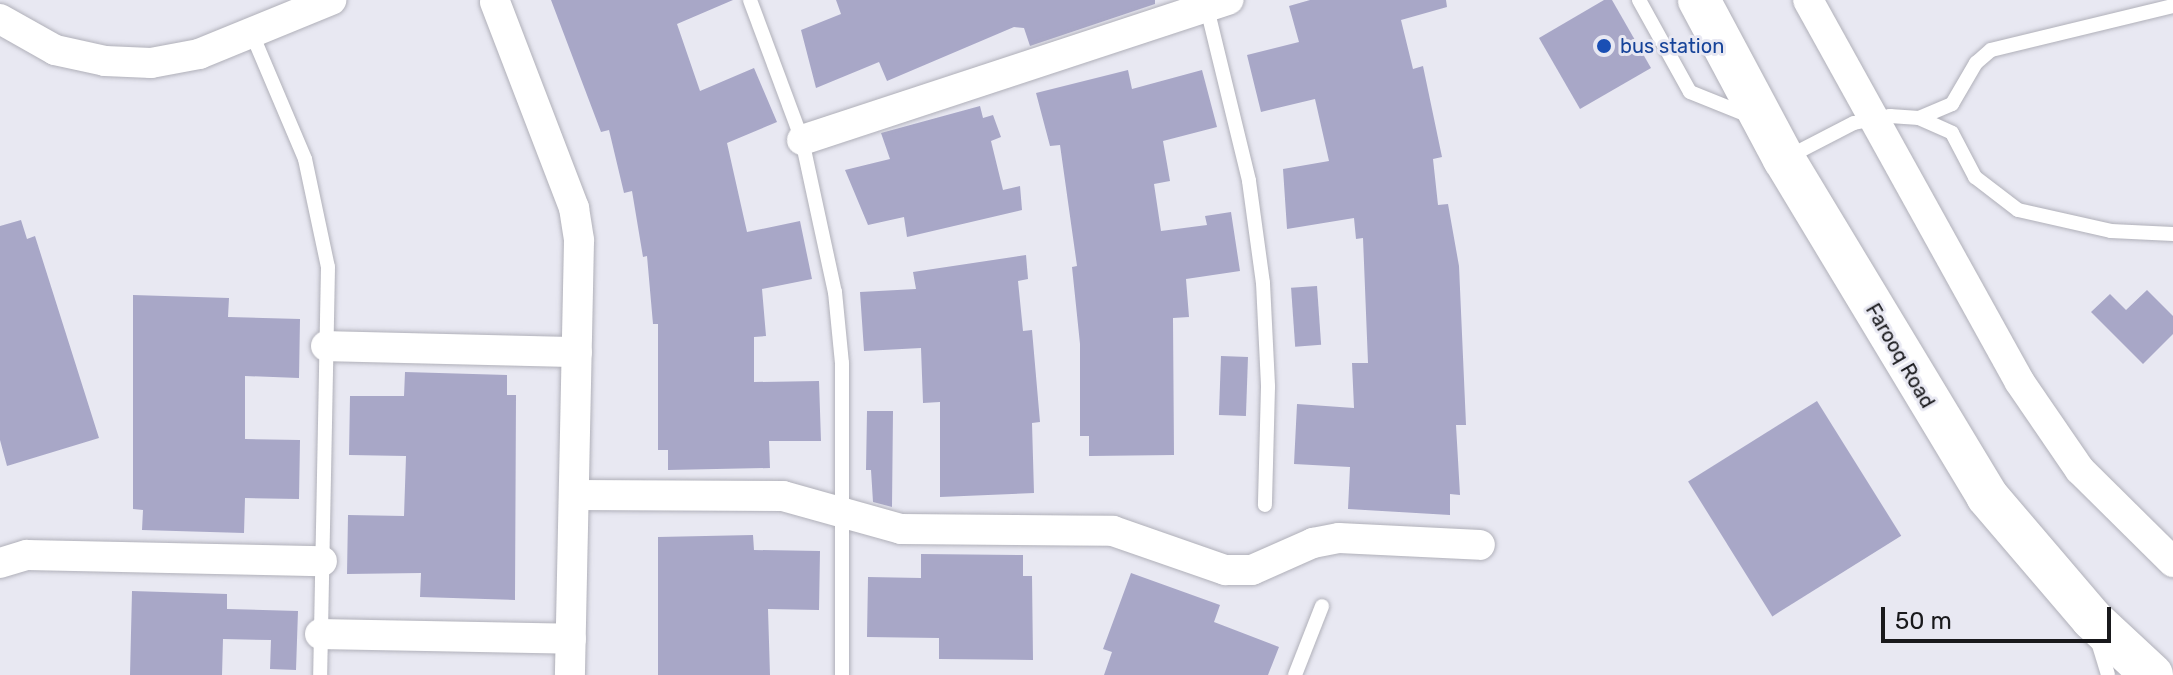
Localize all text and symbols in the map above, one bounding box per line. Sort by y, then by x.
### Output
place label: bus station [1620,34,1724,58]
marker: bus station [1595,37,1613,55]
street label: Farooq Road [1860,299,1940,413]
scale bar [1885,591,2115,641]
text: 50 m [1895,607,1952,635]

